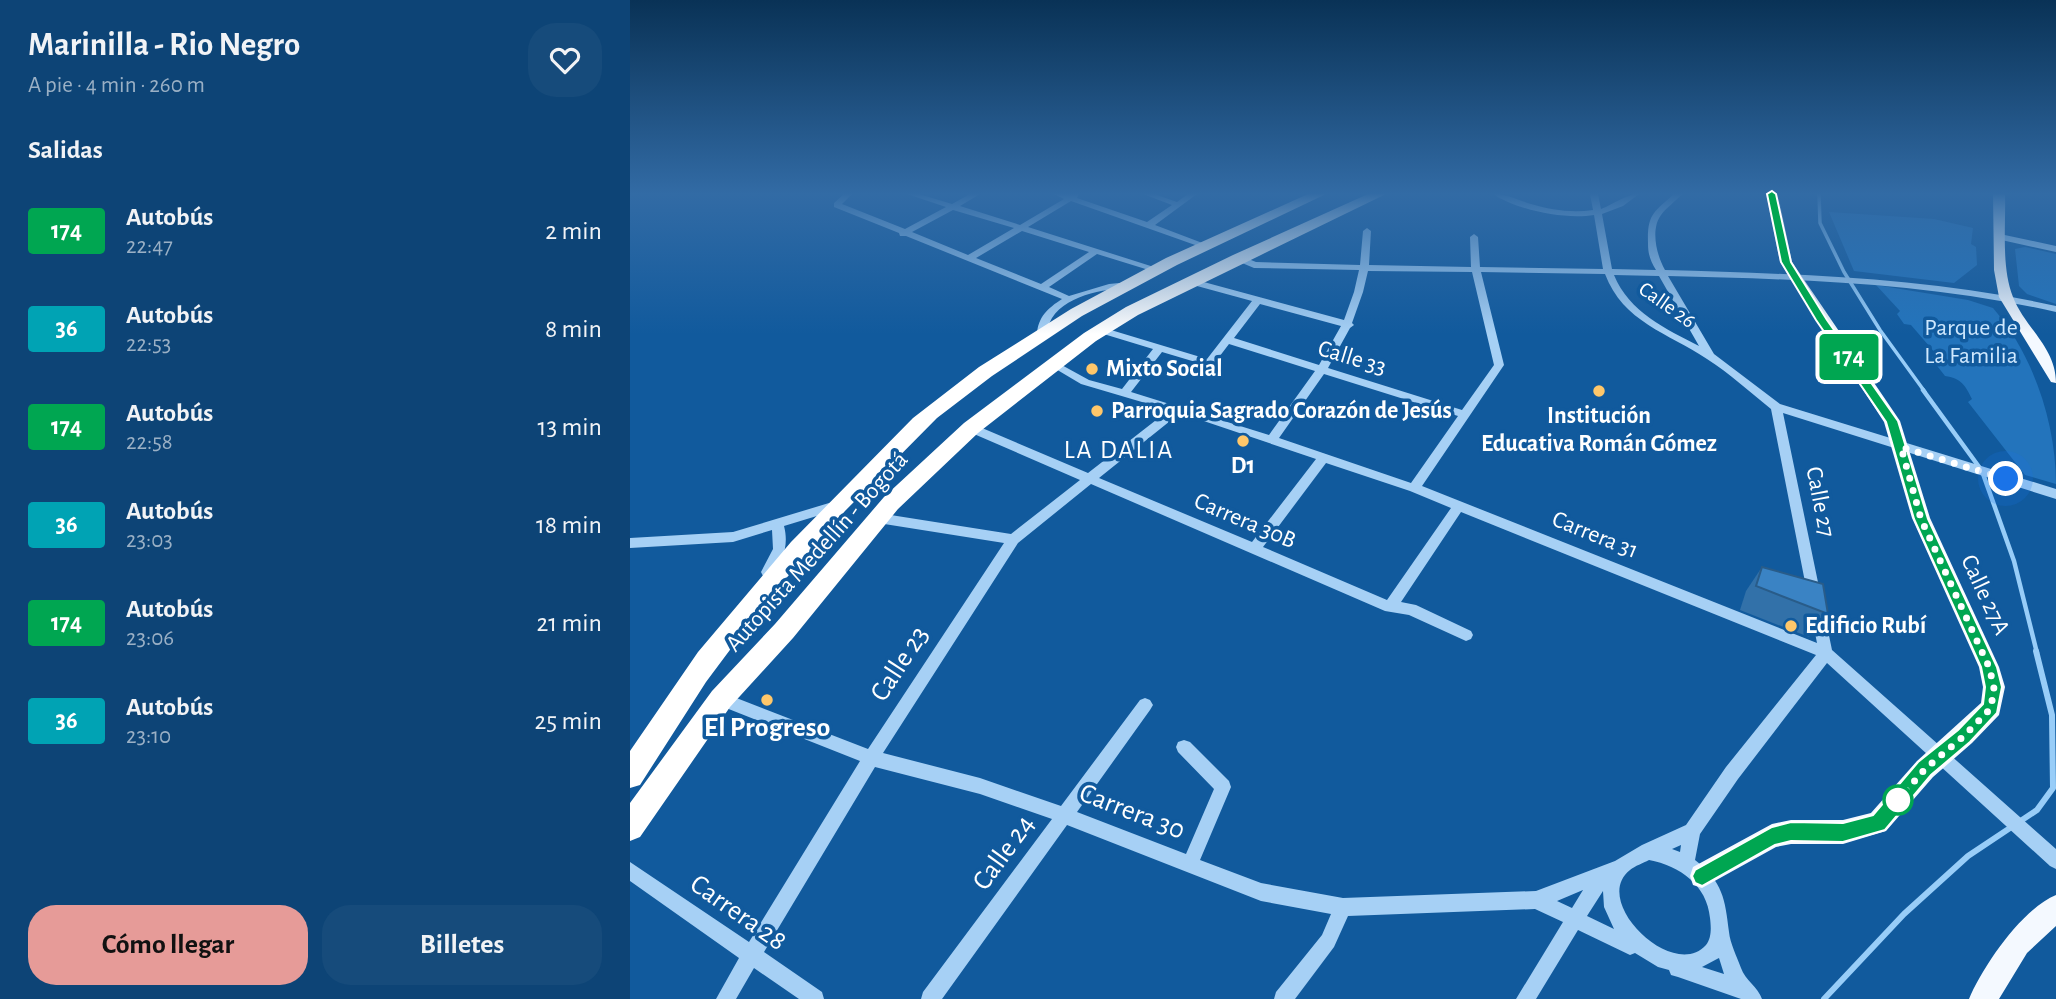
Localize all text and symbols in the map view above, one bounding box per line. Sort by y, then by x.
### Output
button: heart [528,23,602,97]
text: Marinilla - Rio Negro [28,29,300,62]
text: A pie · 4 min · 260 m [28,74,205,97]
text: Salidas [28,137,103,163]
text: Autobús [126,204,213,230]
text: 2 min [545,218,602,244]
text: 174 [51,219,82,243]
text: 22:47 [126,235,173,258]
street label: Calle 26 [1635,278,1699,332]
text: Autobús [126,302,213,328]
text: 8 min [545,316,602,342]
park label: Parque de La Familia [1924,316,2018,368]
text: 36 [56,317,77,341]
text: 22:53 [126,333,171,356]
line badge: 174 [1809,334,1889,380]
street label: Calle 33 [1315,336,1389,380]
text: 174 [1833,345,1865,369]
place label: Mixto Social [1106,357,1223,381]
marker: Mixto Social [1084,361,1100,377]
marker: Institución Educativa Román Gómez [1591,383,1607,399]
place label: Parroquia Sagrado Corazón de Jesús [1111,399,1452,423]
text: Autobús [126,400,213,426]
marker: Parroquia Sagrado Corazón de Jesús [1089,403,1105,419]
place label: Institución Educativa Román Gómez [1481,404,1717,456]
text: 13 min [538,414,602,440]
text: 174 [51,415,82,439]
text: 22:58 [126,431,173,454]
marker: D1 [1235,433,1251,449]
district label: LA DALIA [1064,437,1174,463]
street label: Autopista Medellín - Bogotá [721,448,913,656]
place label: D1 [1231,454,1255,478]
your location [1988,461,2023,496]
street label: Calle 27 [1801,465,1839,539]
street label: Carrera 30B [1191,489,1299,553]
text: Autobús [126,498,213,524]
street label: Carrera 31 [1549,507,1641,563]
text: 18 min [536,512,602,538]
text: 36 [56,513,77,537]
text: 23:03 [126,529,173,552]
street label: Calle 27A [1956,551,2014,639]
text: Autobús [126,596,213,622]
text: 21 min [536,610,602,636]
text: 174 [51,611,82,635]
place label: Edificio Rubí [1805,614,1927,638]
marker: Edificio Rubí [1783,618,1799,634]
street label: Calle 23 [866,622,934,706]
text: 23:06 [126,627,174,650]
marker: El Progreso [759,692,775,708]
text: Autobús [126,694,213,720]
text: 25 min [535,708,602,734]
text: 36 [56,709,77,733]
place label: El Progreso [704,714,830,742]
text: 23:10 [126,725,171,748]
street label: Carrera 30 [1075,779,1189,845]
unlabelled marker [1883,785,1913,815]
street label: Calle 24 [968,810,1040,896]
street label: Carrera 28 [685,870,791,956]
button: Cómo llegar [28,905,308,985]
button: Billetes [322,905,602,985]

